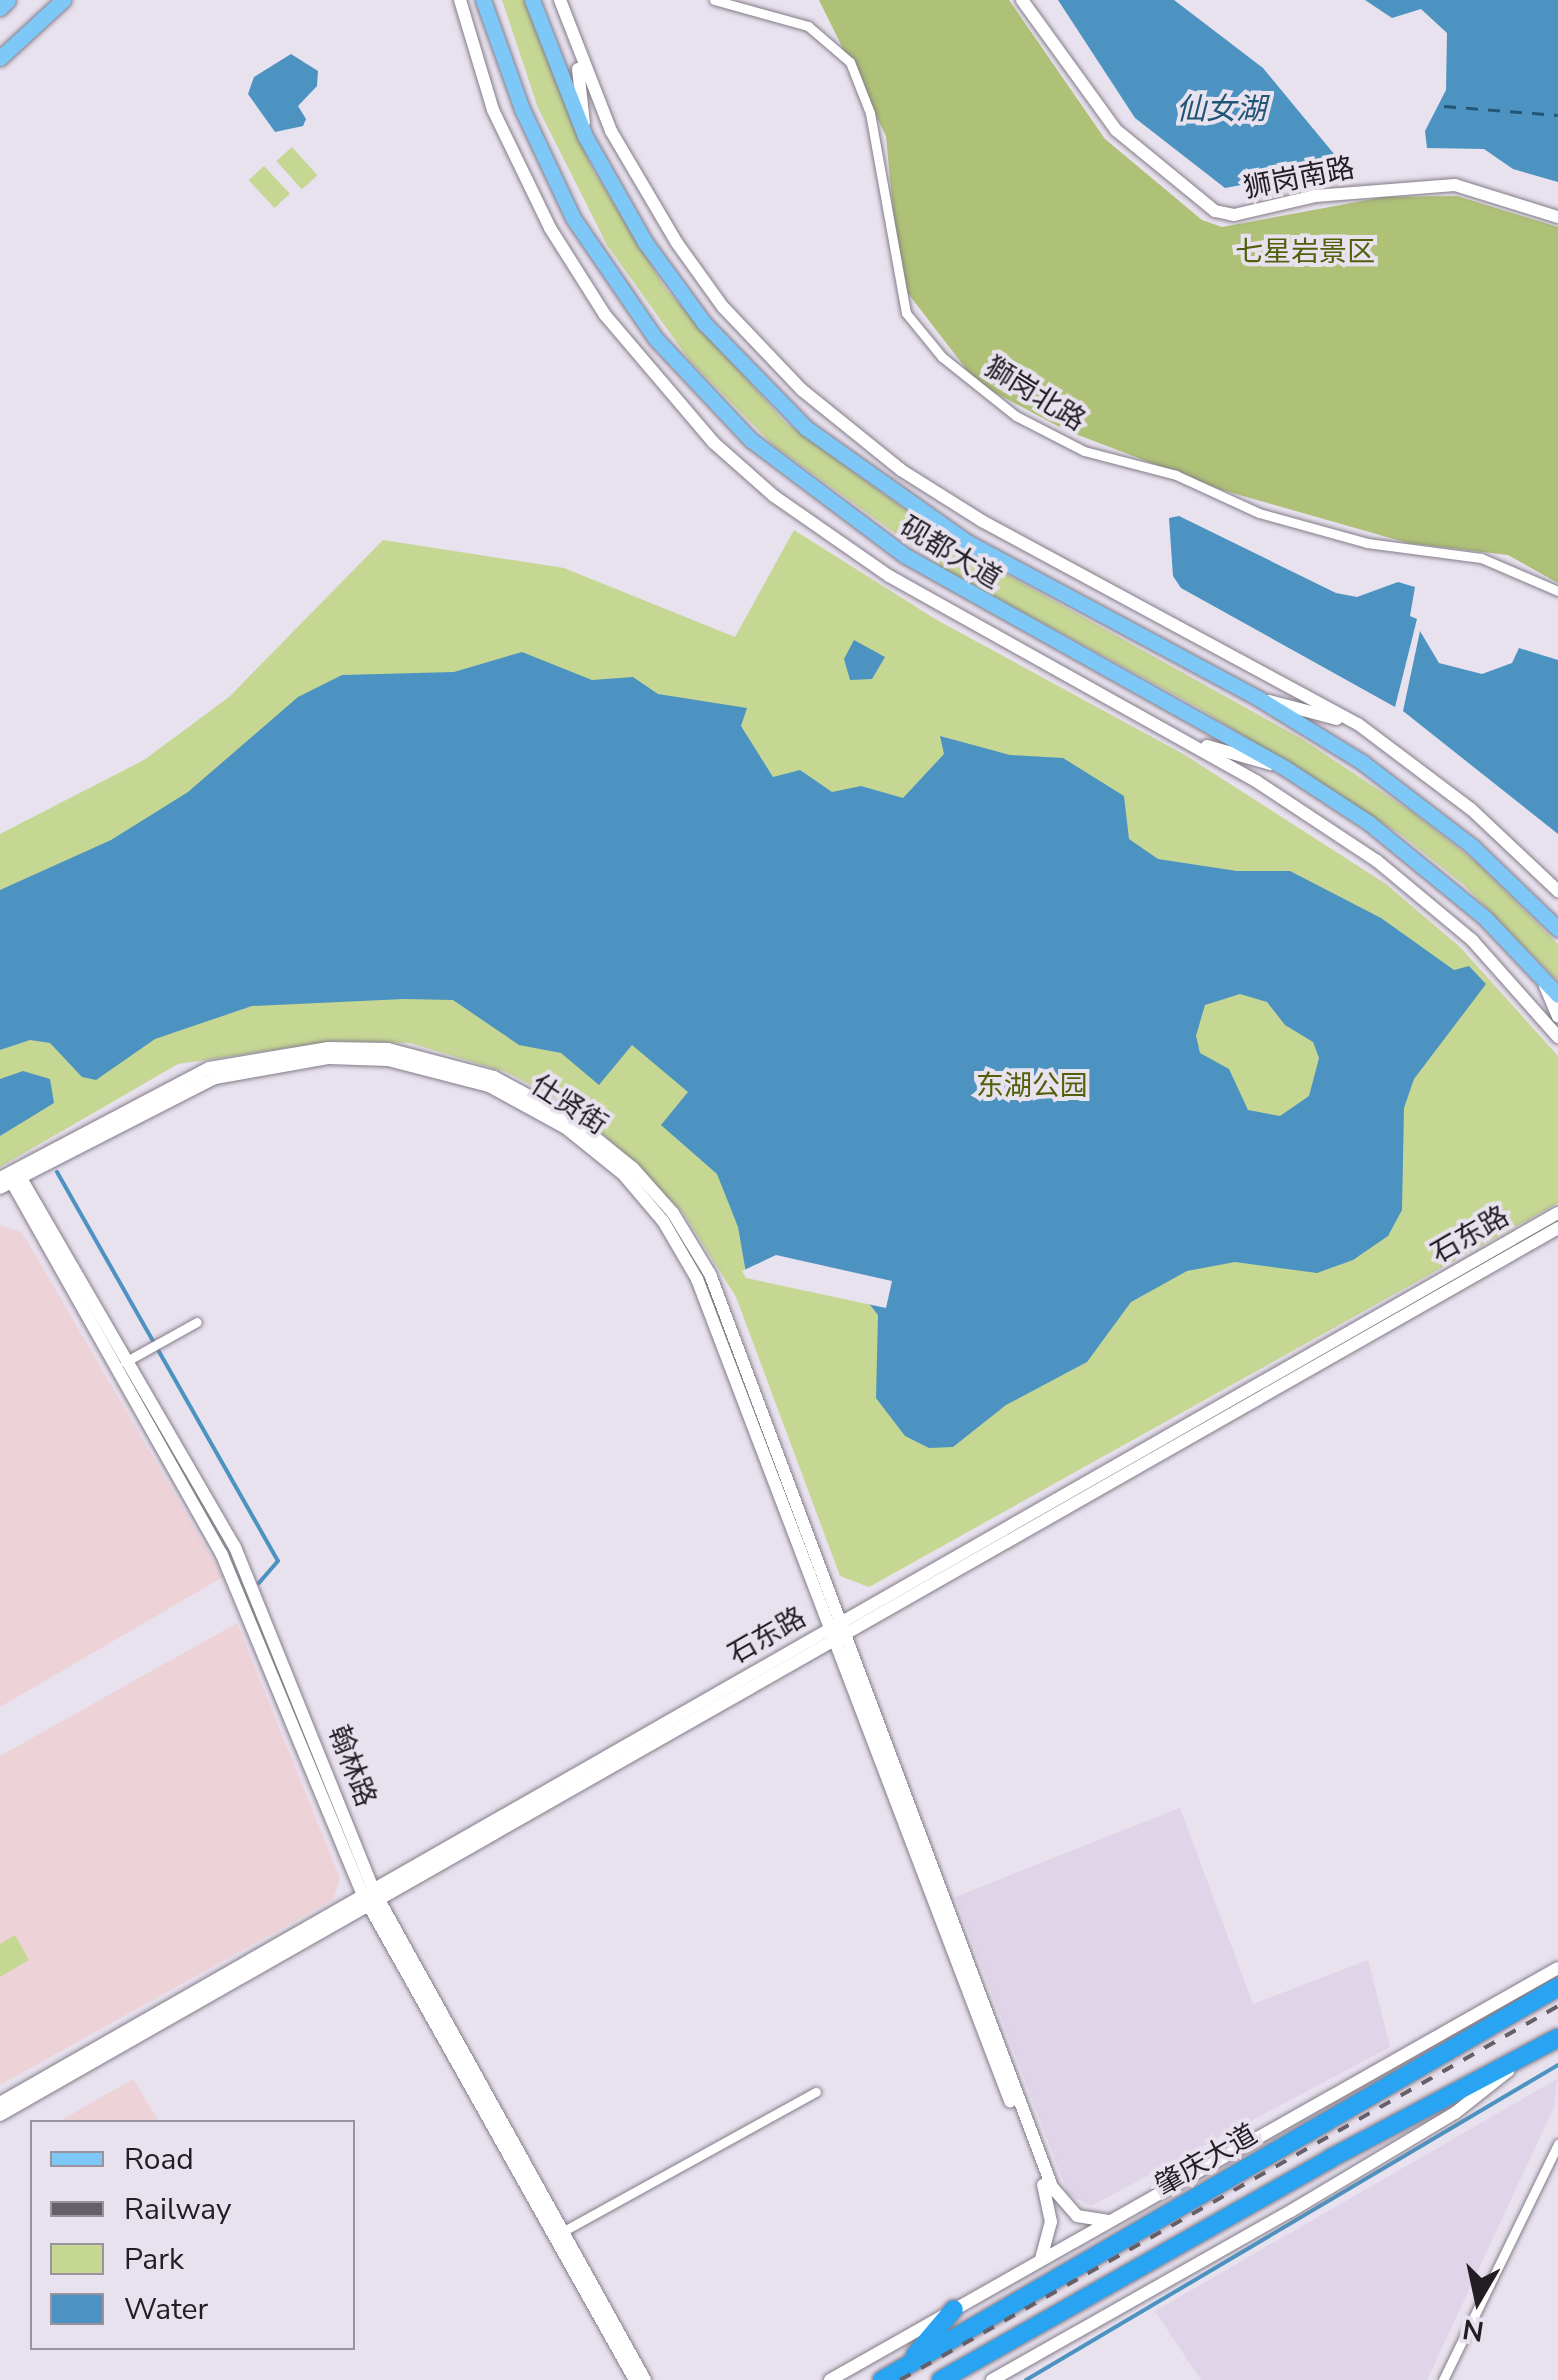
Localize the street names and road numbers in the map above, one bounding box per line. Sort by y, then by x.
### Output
street label: 狮岗南路 [1241,151,1357,205]
street label: 獅岗北路 [979,350,1091,438]
street label: 砚都大道 [894,510,1008,596]
street label: 仕贤街 [525,1068,613,1142]
street label: 石东路 [1425,1199,1515,1271]
street label: 石东路 [722,1600,812,1672]
street label: 翰林路 [321,1721,383,1811]
street label: 肇庆大道 [1149,2117,1263,2203]

